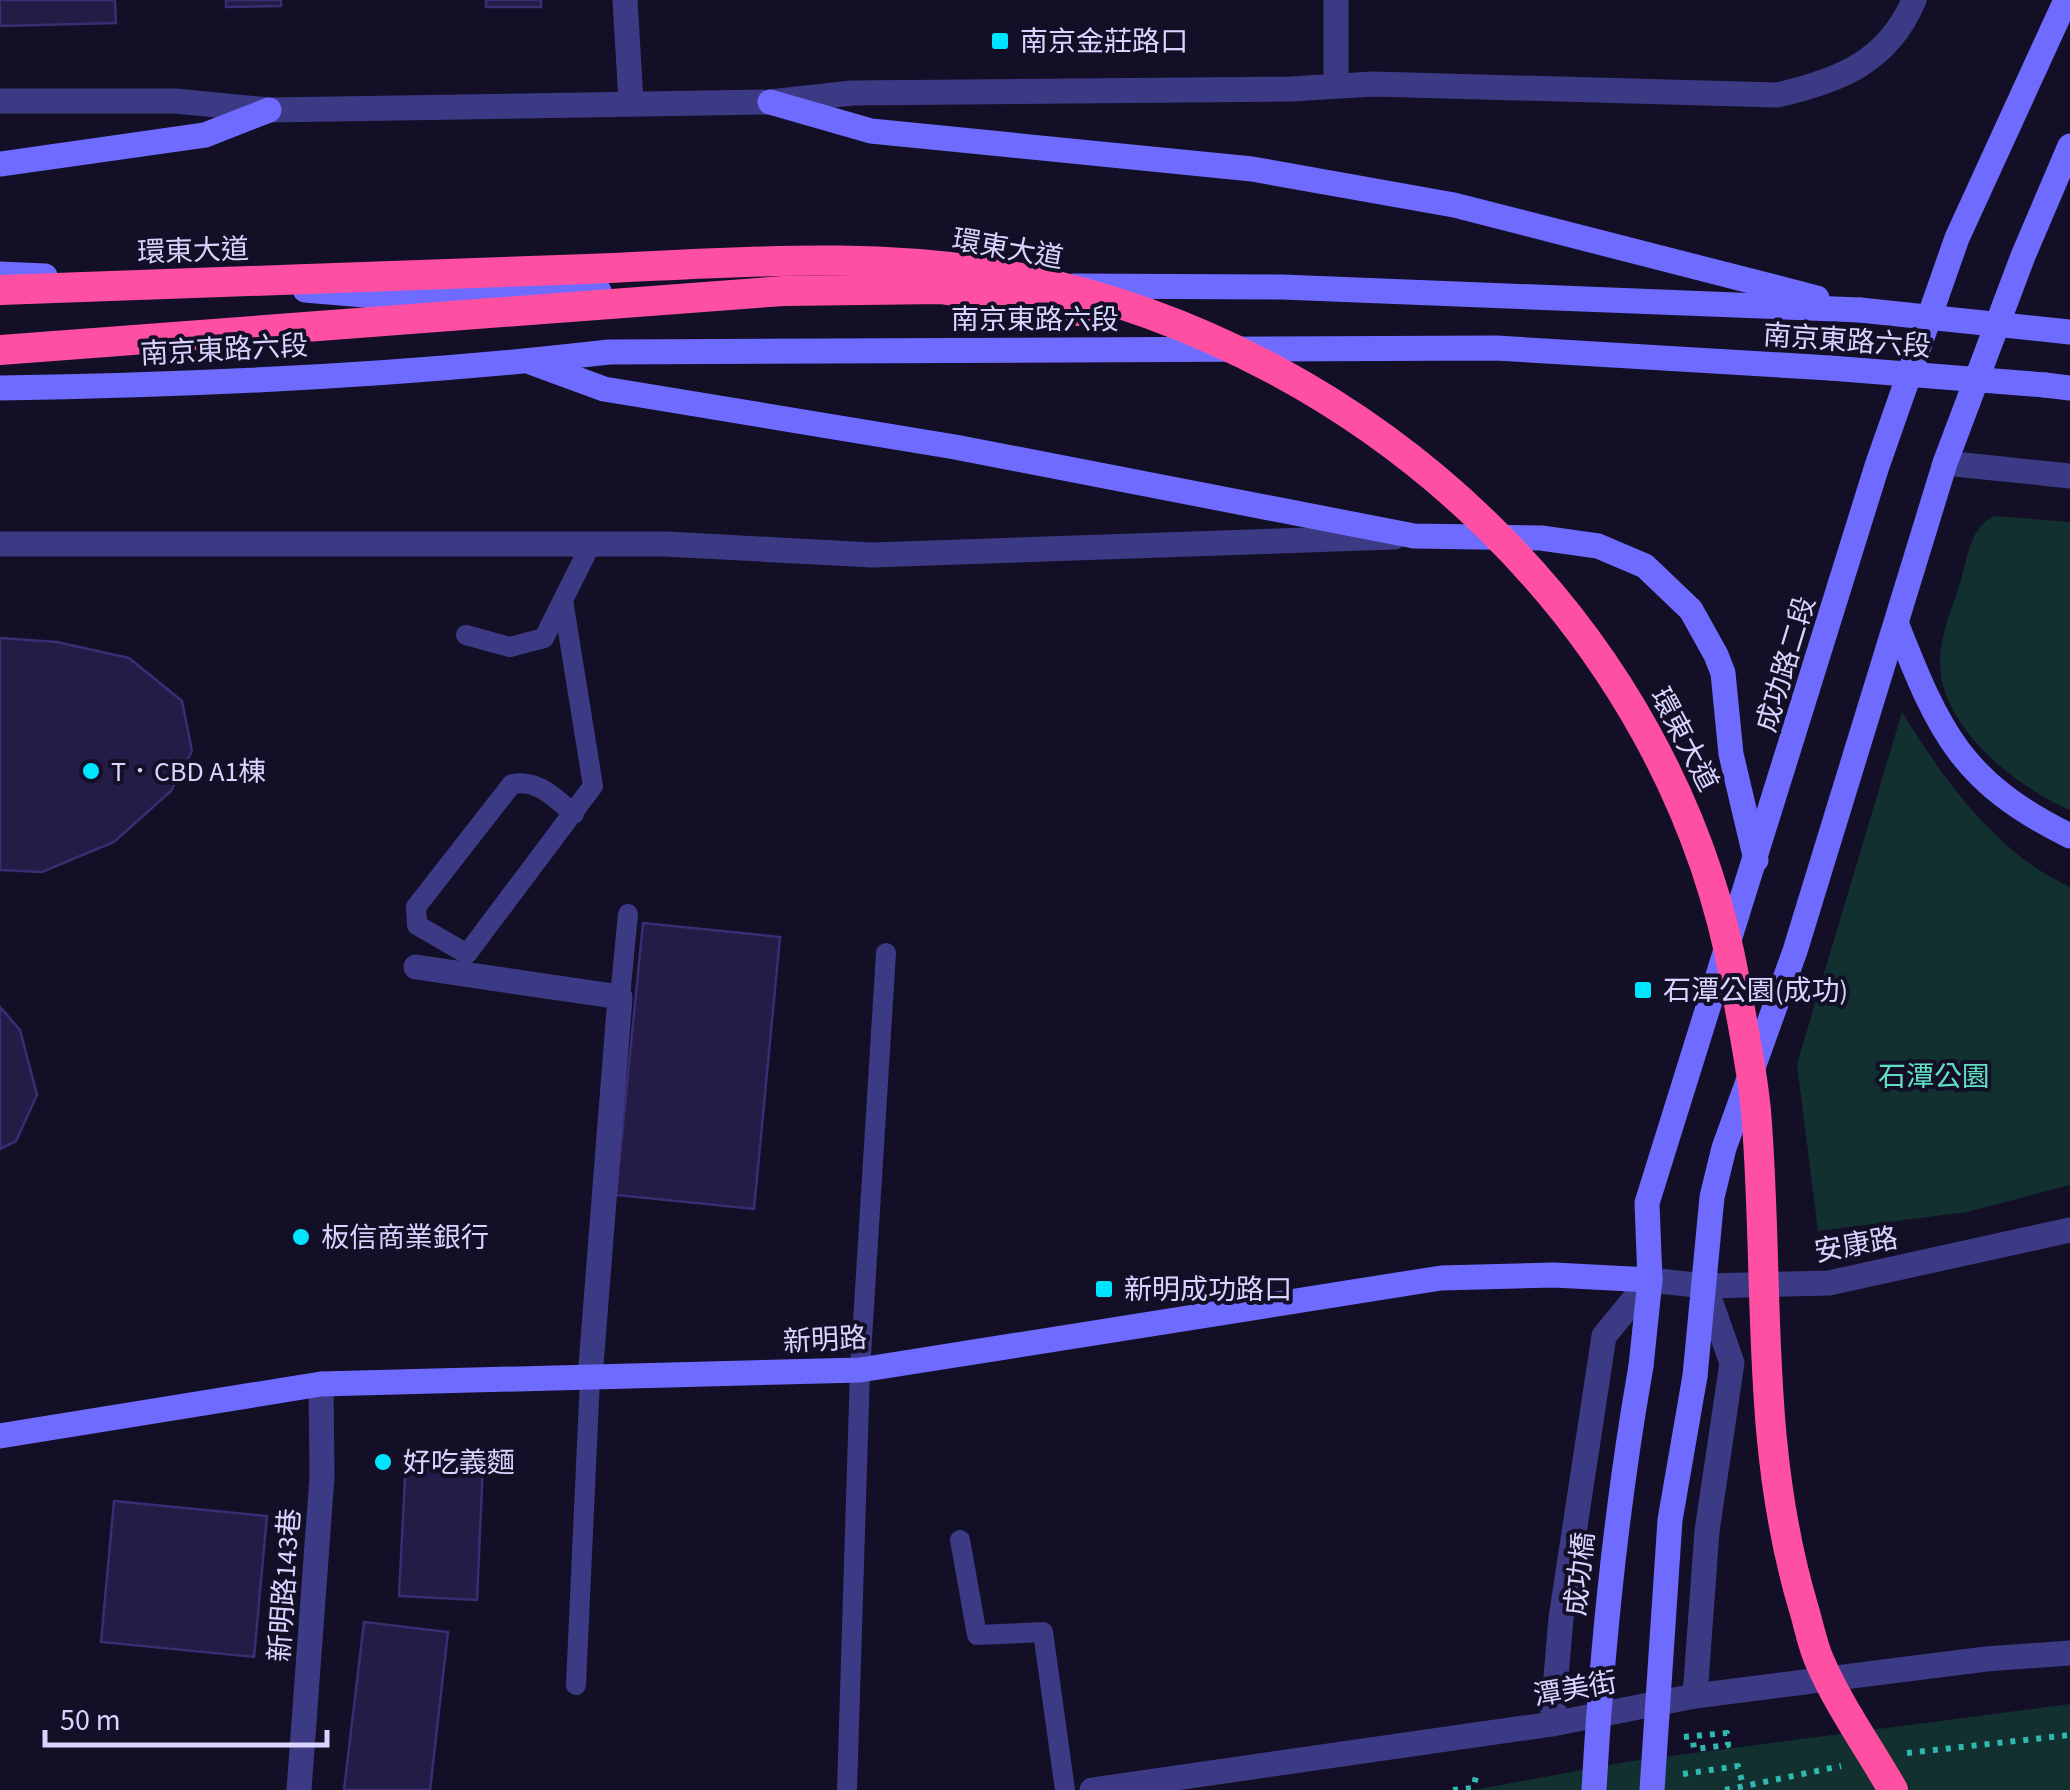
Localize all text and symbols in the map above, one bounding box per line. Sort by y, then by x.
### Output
place label: 南京金莊路口 [1020,22,1188,62]
marker: 南京金莊路口 [989,30,1011,52]
street label: 環東大道 [949,220,1066,278]
street label: 環東大道 [136,229,250,273]
street label: 南京東路六段 [951,300,1119,340]
street label: 南京東路六段 [1762,315,1932,367]
street label: 南京東路六段 [139,326,309,374]
street label: 成功路二段 [1746,591,1826,737]
street label: 環東大道 [1640,681,1728,798]
place label: T．CBD A1棟 [111,752,266,792]
marker: T．CBD A1棟 [80,760,102,782]
place label: 石潭公園(成功) [1663,971,1848,1011]
marker: 石潭公園(成功) [1632,979,1654,1001]
park label: 石潭公園 [1878,1057,1990,1097]
place label: 板信商業銀行 [321,1218,489,1258]
street label: 安康路 [1811,1218,1901,1272]
marker: 板信商業銀行 [290,1226,312,1248]
place label: 新明成功路口 [1124,1270,1292,1310]
marker: 新明成功路口 [1093,1278,1115,1300]
street label: 新明路 [782,1318,868,1362]
place label: 好吃義麵 [403,1443,515,1483]
marker: 好吃義麵 [372,1451,394,1473]
street label: 新明路143巷 [260,1507,310,1663]
street label: 成功橋 [1556,1530,1604,1618]
street label: 潭美街 [1530,1662,1620,1716]
scale bar [45,1685,328,1747]
text: 50 m [60,1699,121,1742]

